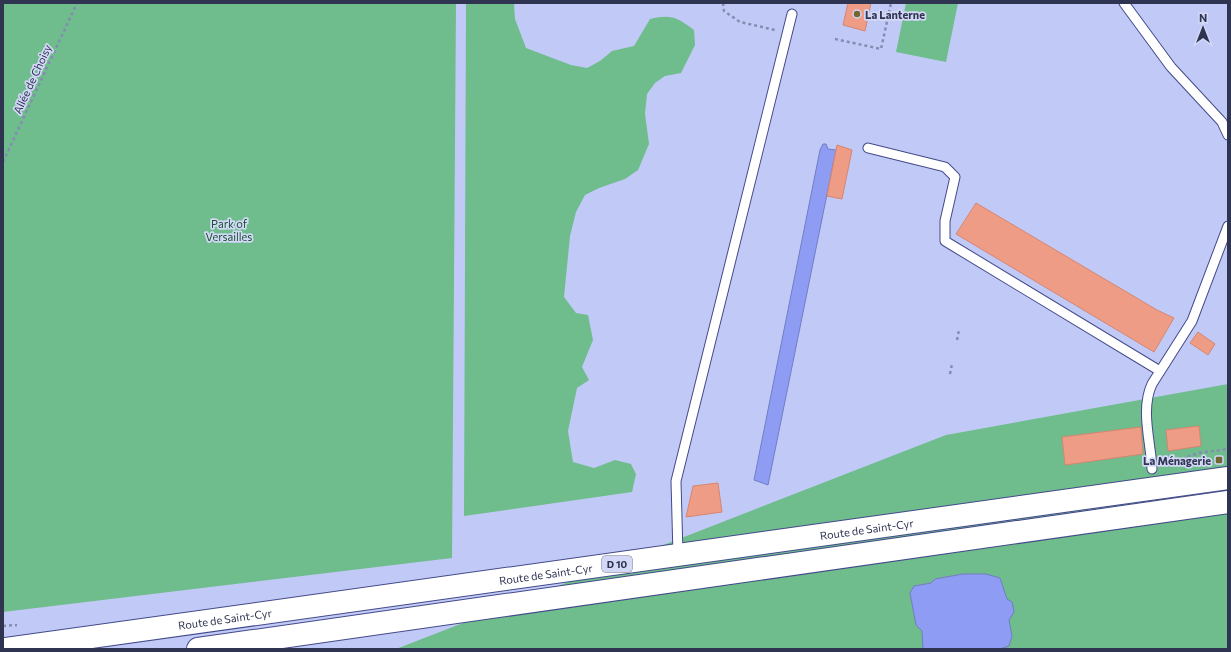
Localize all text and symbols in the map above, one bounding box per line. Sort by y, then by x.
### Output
place label: La Lanterne [865,8,925,21]
north arrow [1183,8,1223,48]
marker: La Lanterne [852,9,862,19]
text: N [1199,11,1207,24]
street label: Allée de Choisy [10,42,54,116]
park label: Park of Versailles [206,217,252,243]
place label: La Ménagerie [1143,454,1211,467]
marker: La Ménagerie [1214,455,1224,465]
street label: Route de Saint-Cyr [819,516,915,542]
road number: D 10 [602,556,632,572]
street label: Route de Saint-Cyr [498,560,594,586]
street label: Route de Saint-Cyr [177,605,273,631]

